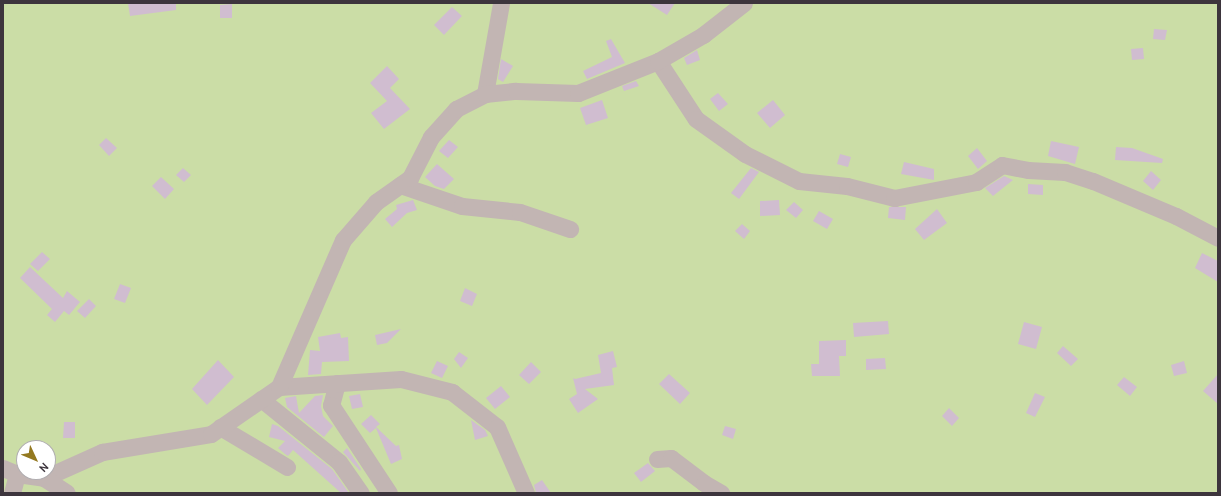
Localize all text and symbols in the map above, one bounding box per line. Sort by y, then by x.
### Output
north arrow [16,440,56,480]
text: N [36,460,52,475]

